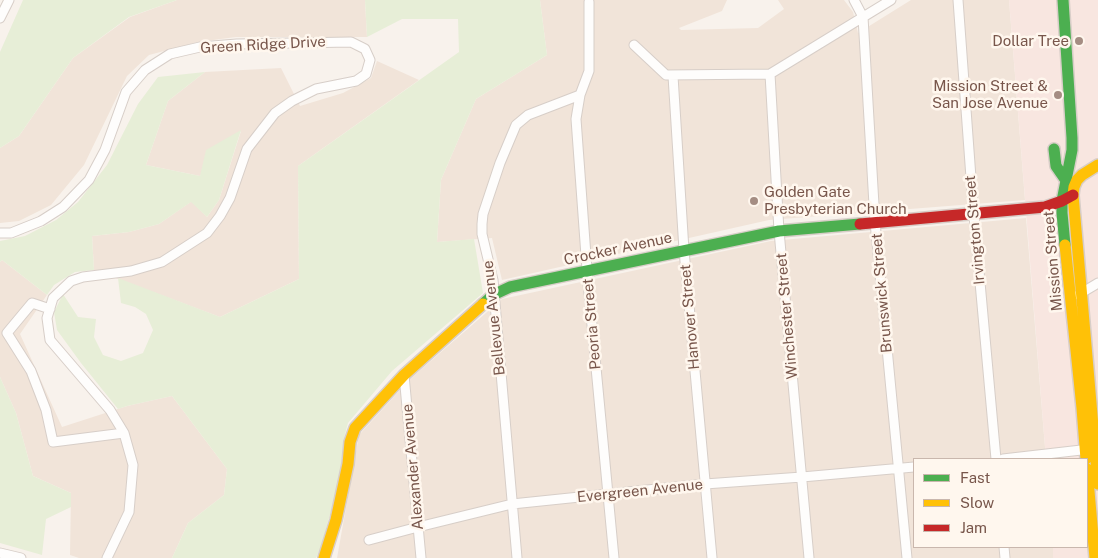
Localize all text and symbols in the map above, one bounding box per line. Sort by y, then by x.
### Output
place label: Dollar Tree [992,32,1069,50]
street label: Green Ridge Drive [200,33,326,57]
marker: Dollar Tree [1073,35,1085,47]
place label: Mission Street & San Jose Avenue [932,77,1048,112]
marker: Mission Street & San Jose Avenue [1052,89,1064,101]
street label: Irvington Street [961,174,989,286]
place label: Golden Gate Presbyterian Church [764,183,907,218]
marker: Golden Gate Presbyterian Church [748,195,760,207]
street label: Mission Street [1040,210,1066,312]
street label: Crocker Avenue [562,229,674,269]
street label: Brunswick Street [868,232,896,354]
street label: Winchester Street [773,252,801,380]
street label: Bellevue Avenue [479,260,509,376]
street label: Hanover Street [676,263,704,371]
street label: Peoria Street [579,278,605,370]
street label: Alexander Avenue [399,403,427,531]
legend [913,458,1088,548]
text: Fast [960,469,990,486]
street label: Evergreen Avenue [576,475,704,507]
text: Slow [960,494,994,511]
text: Jam [960,519,987,536]

